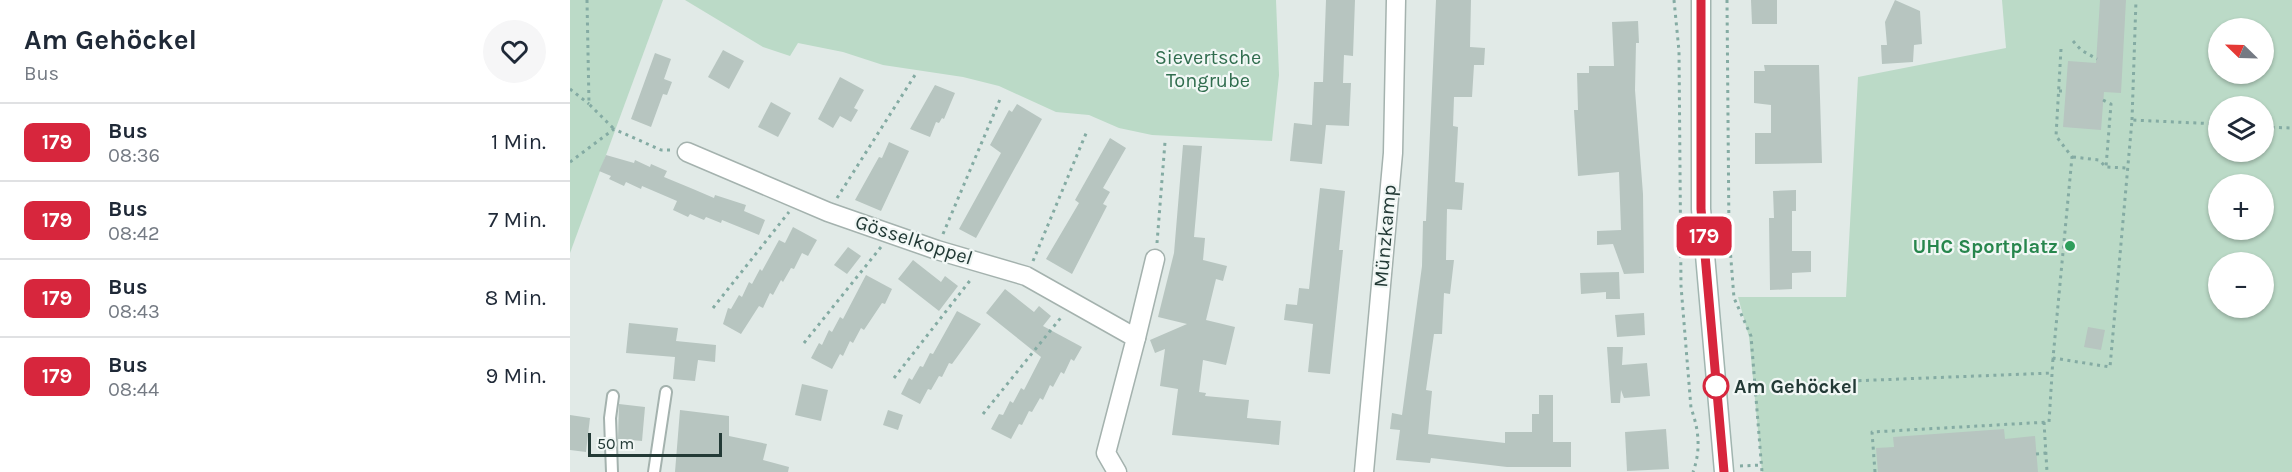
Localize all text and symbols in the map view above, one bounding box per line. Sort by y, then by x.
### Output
north arrow [2208,18,2274,84]
map controls [2208,18,2274,318]
button: heart [483,20,546,83]
text: Am Gehöckel [24,23,197,56]
park label: Sievertsche Tongrube [1155,46,1261,92]
text: Bus [24,62,59,85]
button: layers [2208,96,2274,162]
text: Bus [108,118,148,144]
text: 1 Min. [491,129,546,155]
text: 179 [42,130,72,154]
text: 08:36 [108,144,160,167]
button: + [2208,174,2274,240]
street label: Münzkamp [1369,184,1401,288]
text: Bus [108,196,148,222]
text: 7 Min. [488,207,546,233]
text: 179 [42,208,72,232]
street label: Gösselkoppel [852,210,976,270]
line badge: 179 [1670,216,1738,256]
text: 08:42 [108,222,160,245]
text: 179 [1689,224,1719,248]
place label: UHC Sportplatz [1913,235,2058,258]
marker: UHC Sportplatz [2063,239,2077,253]
button: − [2208,252,2274,318]
text: Bus [108,274,148,300]
text: 8 Min. [485,285,546,311]
text: 179 [42,286,72,310]
text: 08:43 [108,300,160,323]
text: Bus [108,352,148,378]
text: 9 Min. [486,363,546,389]
text: 179 [42,364,72,388]
marker: Am Gehöckel [1703,373,1729,399]
place label: Am Gehöckel [1734,375,1858,398]
text: 08:44 [108,378,159,401]
scale bar [588,430,722,458]
text: 50 m [597,434,634,453]

